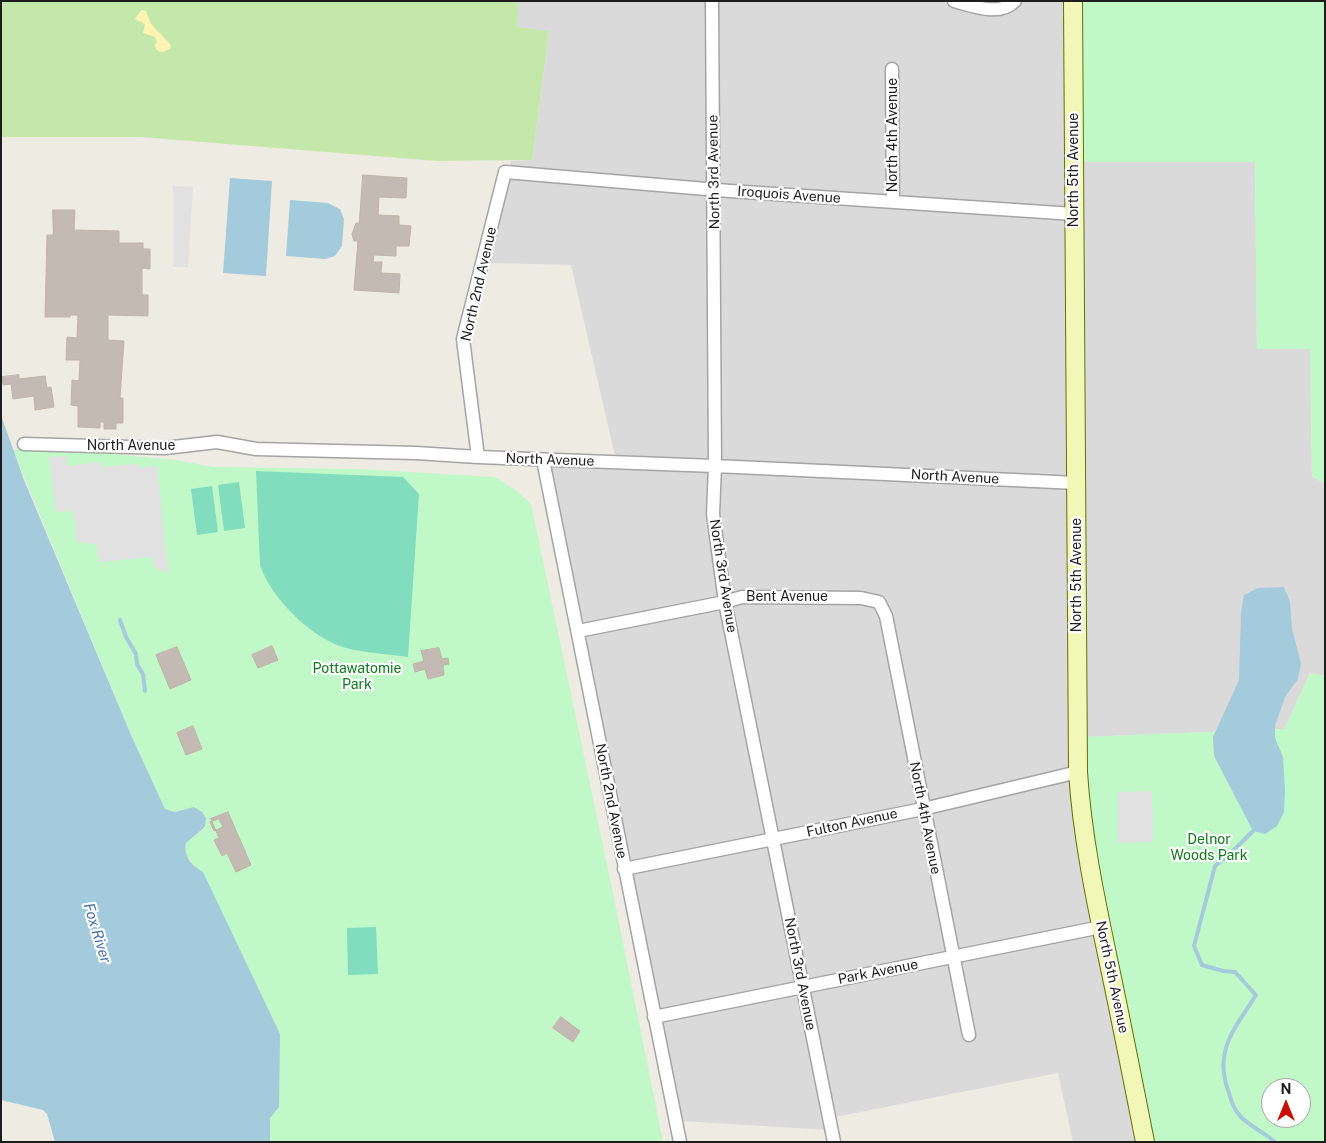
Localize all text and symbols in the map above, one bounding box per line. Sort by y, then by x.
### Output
street label: North 4th Avenue [885,78,901,192]
street label: North 5th Avenue [1066,113,1082,227]
street label: North 3rd Avenue [705,115,723,229]
street label: Iroquois Avenue [737,183,841,207]
street label: North 2nd Avenue [458,225,500,343]
street label: North Avenue [87,438,175,454]
street label: North Avenue [505,450,595,470]
street label: North Avenue [910,466,1000,488]
street label: North 3rd Avenue [706,518,740,634]
street label: North 5th Avenue [1069,518,1085,632]
street label: Bent Avenue [746,589,828,605]
park label: Pottawatomie Park [313,661,401,694]
street label: North 2nd Avenue [592,742,630,860]
street label: North 4th Avenue [906,760,944,876]
street label: Fulton Avenue [805,805,899,841]
park label: Delnor Woods Park [1170,832,1248,864]
water label: Fox River [79,901,115,965]
street label: North 3rd Avenue [781,916,819,1032]
street label: North 5th Avenue [1092,919,1132,1035]
street label: Park Avenue [836,956,920,988]
north arrow [1261,1078,1311,1128]
text: N [1281,1081,1291,1097]

